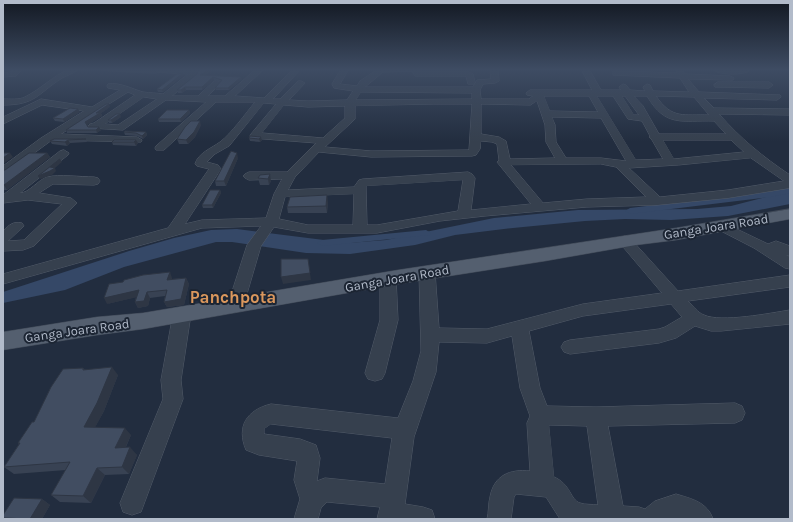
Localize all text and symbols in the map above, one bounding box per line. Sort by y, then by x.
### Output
street label: Ganga Joara Road [663,211,769,242]
street label: Ganga Joara Road [344,262,450,295]
district label: Panchpota [190,287,276,307]
street label: Ganga Joara Road [24,316,130,345]

